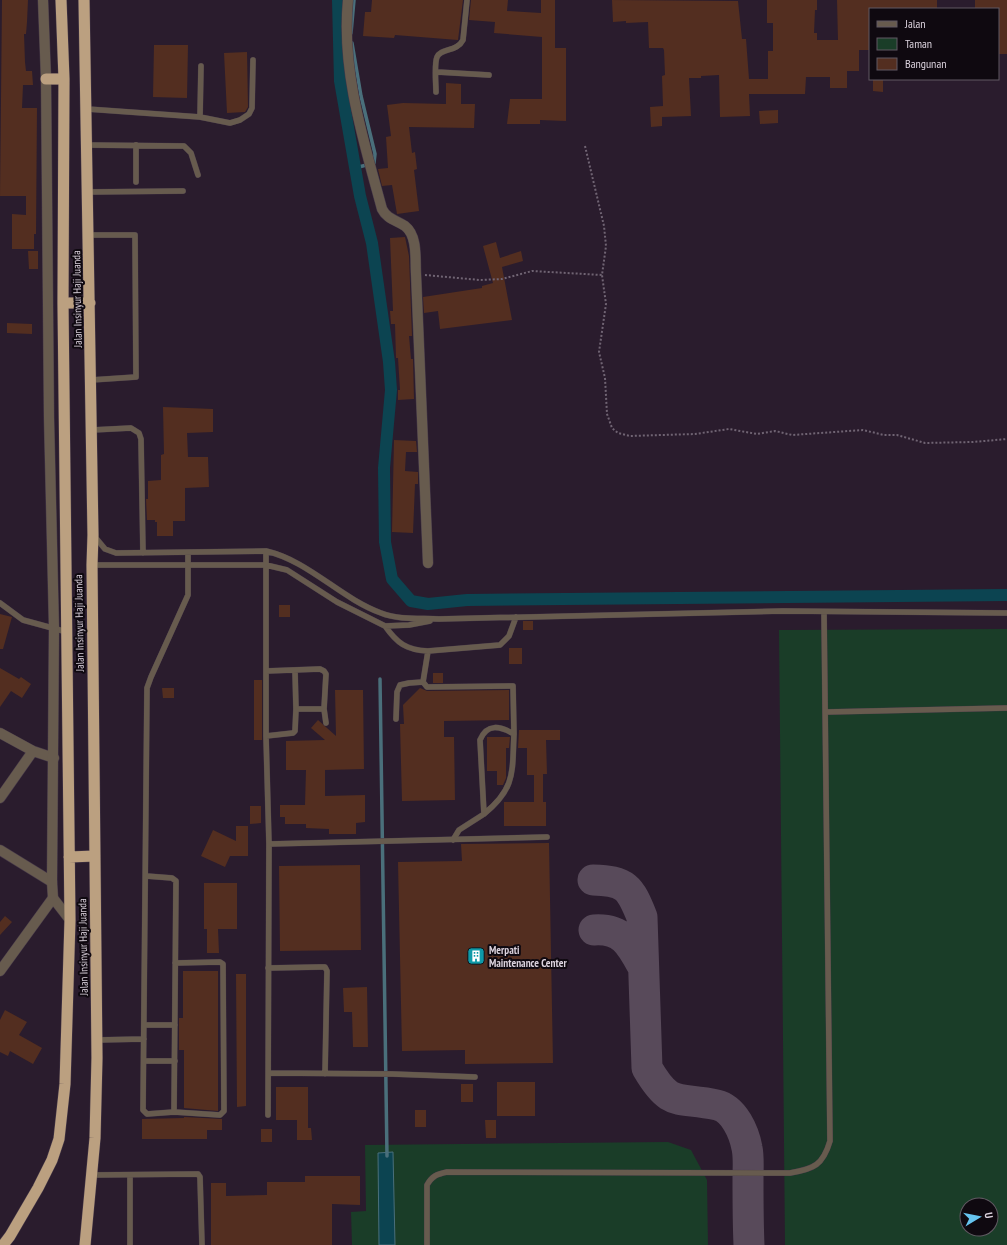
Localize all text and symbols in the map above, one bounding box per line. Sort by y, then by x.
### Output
legend [869,8,999,80]
text: Jalan [904,16,926,31]
text: Taman [905,36,932,51]
text: Bangunan [905,56,946,71]
street label: Jalan Insinyur Haji Juanda [69,250,85,349]
street label: Jalan Insinyur Haji Juanda [71,574,87,673]
street label: Jalan Insinyur Haji Juanda [75,898,91,997]
place label: Merpati Maintenance Center [489,943,567,970]
building icon: Merpati Maintenance Center [466,946,486,966]
north arrow [959,1197,999,1237]
text: U [981,1211,996,1220]

